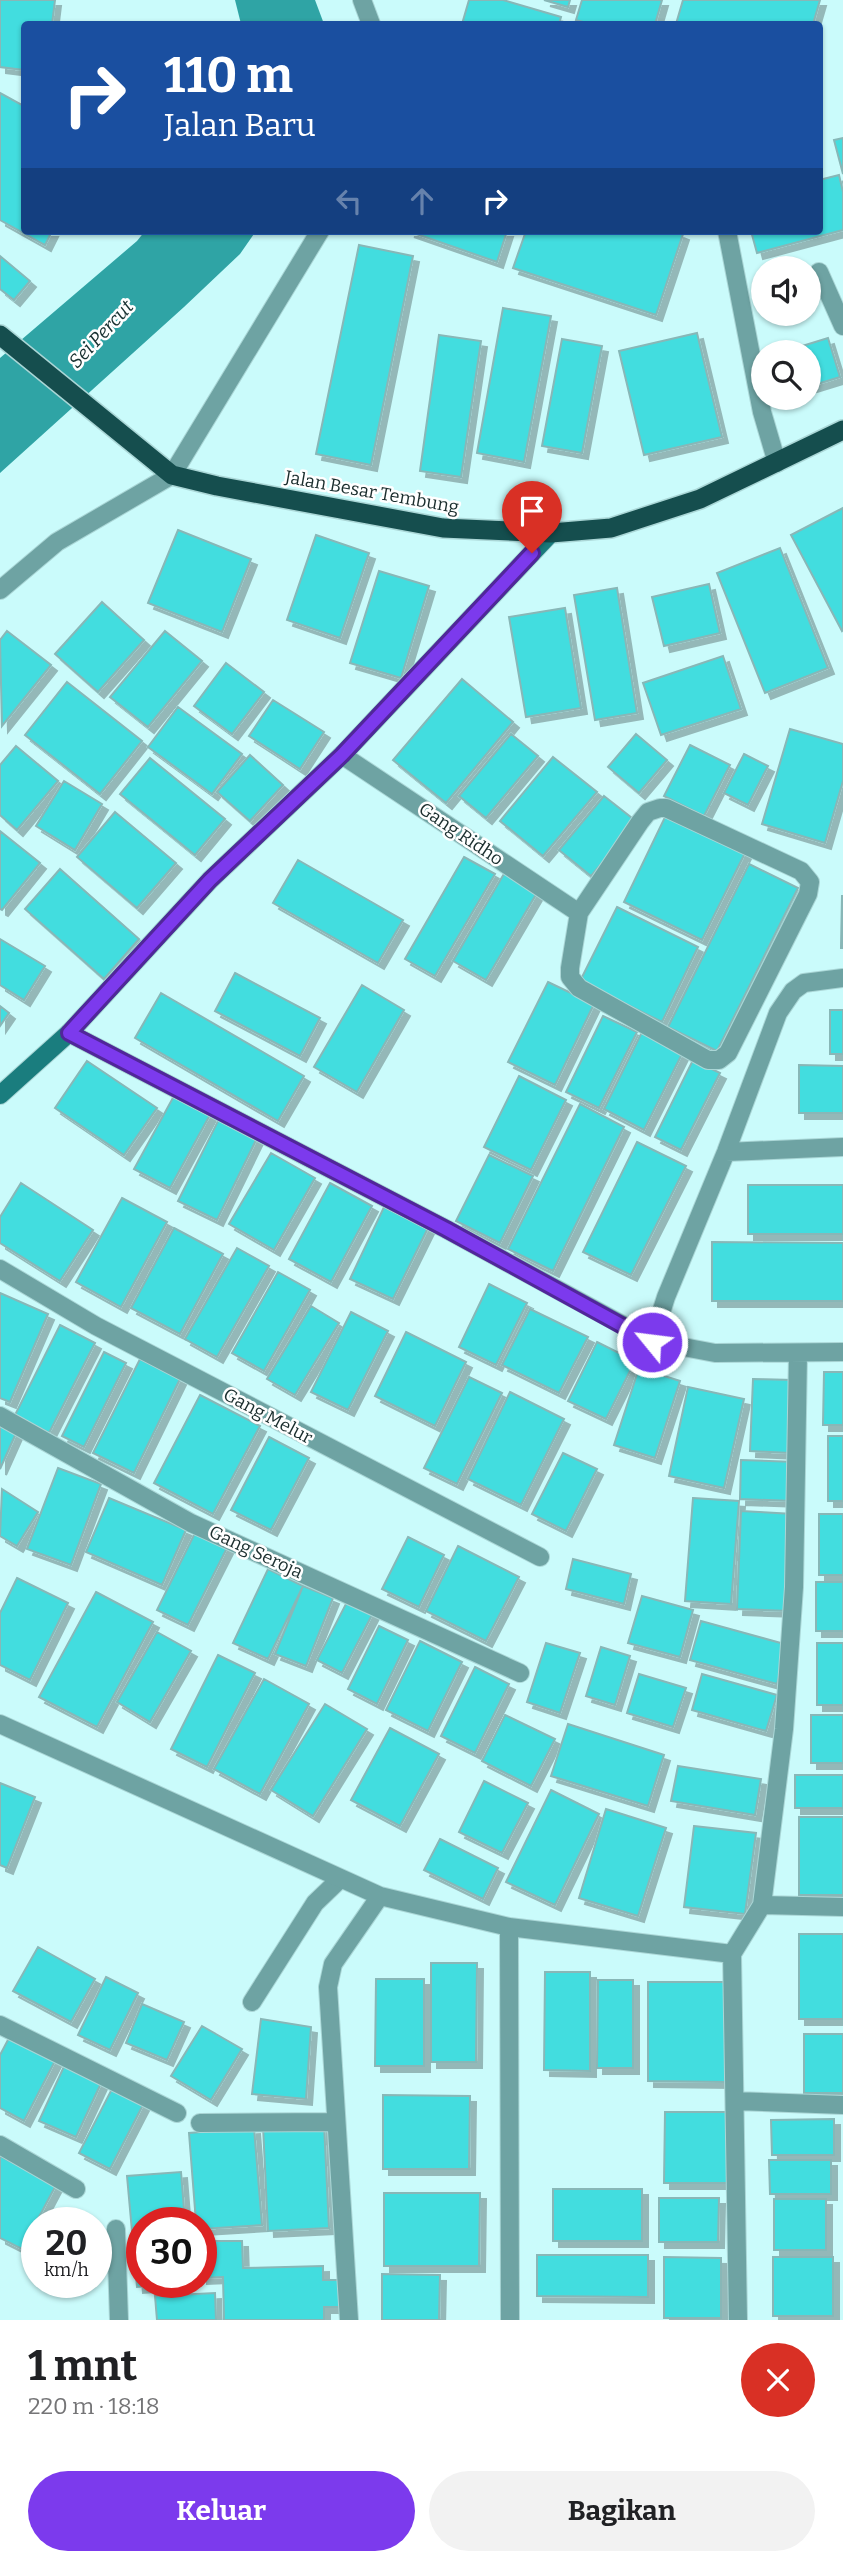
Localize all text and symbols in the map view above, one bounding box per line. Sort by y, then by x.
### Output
text: 110 m [164,46,293,105]
icon: right [49,49,140,140]
text: Jalan Baru [164,106,316,144]
icon: left [330,182,368,220]
icon: ahead [403,182,441,220]
icon: right [476,182,514,220]
map controls [751,256,821,410]
button: sound [751,256,821,326]
water label: Sei Percut [64,295,138,373]
button: search [751,340,821,410]
street label: Jalan Besar Tembung [282,466,461,518]
pin [502,481,562,553]
icon: arrive [513,492,551,530]
street label: Gang Ridho [415,798,507,870]
position arrow [615,1305,689,1379]
street label: Gang Melur [220,1383,316,1449]
street label: Gang Seroja [206,1521,307,1583]
speed limit sign: 30 [126,2207,217,2298]
text: 20 [46,2222,87,2264]
text: km/h [44,2259,89,2281]
text: 1 mnt [28,2341,137,2391]
button: close [741,2343,815,2417]
text: 220 m · 18:18 [28,2392,160,2420]
button: Keluar [28,2471,415,2551]
button: Bagikan [429,2471,815,2551]

